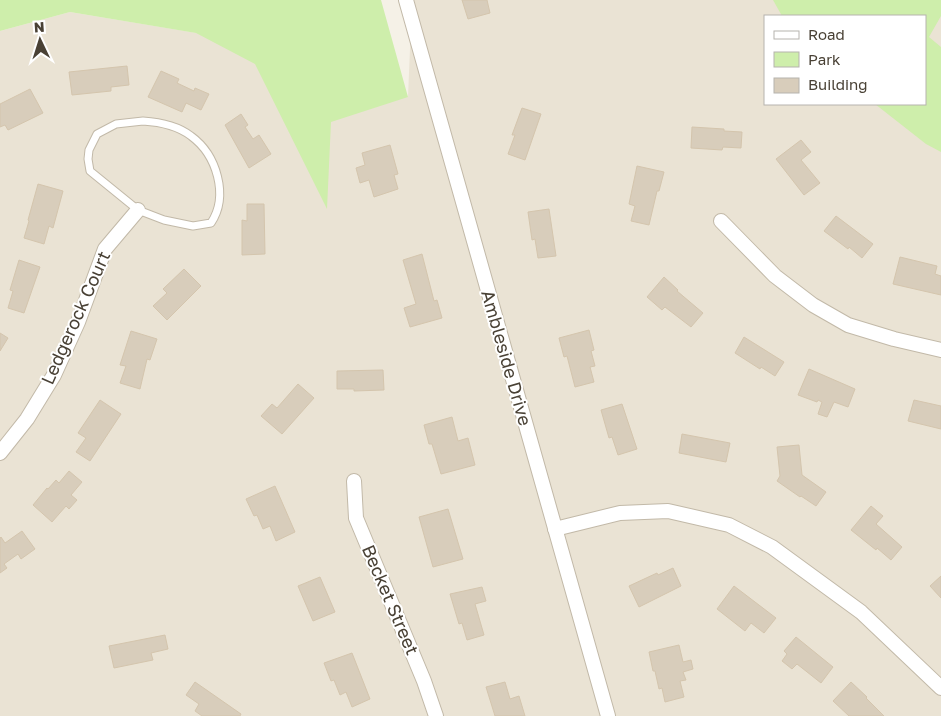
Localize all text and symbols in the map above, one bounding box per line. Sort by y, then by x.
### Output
north arrow [15,15,65,65]
legend [764,15,926,105]
text: N [33,18,45,35]
text: Road [808,25,845,43]
text: Park [808,50,841,68]
text: Building [808,75,868,93]
street label: Ledgerock Court [36,247,114,388]
street label: Ambleside Drive [477,287,537,428]
street label: Becket Street [358,541,424,658]

